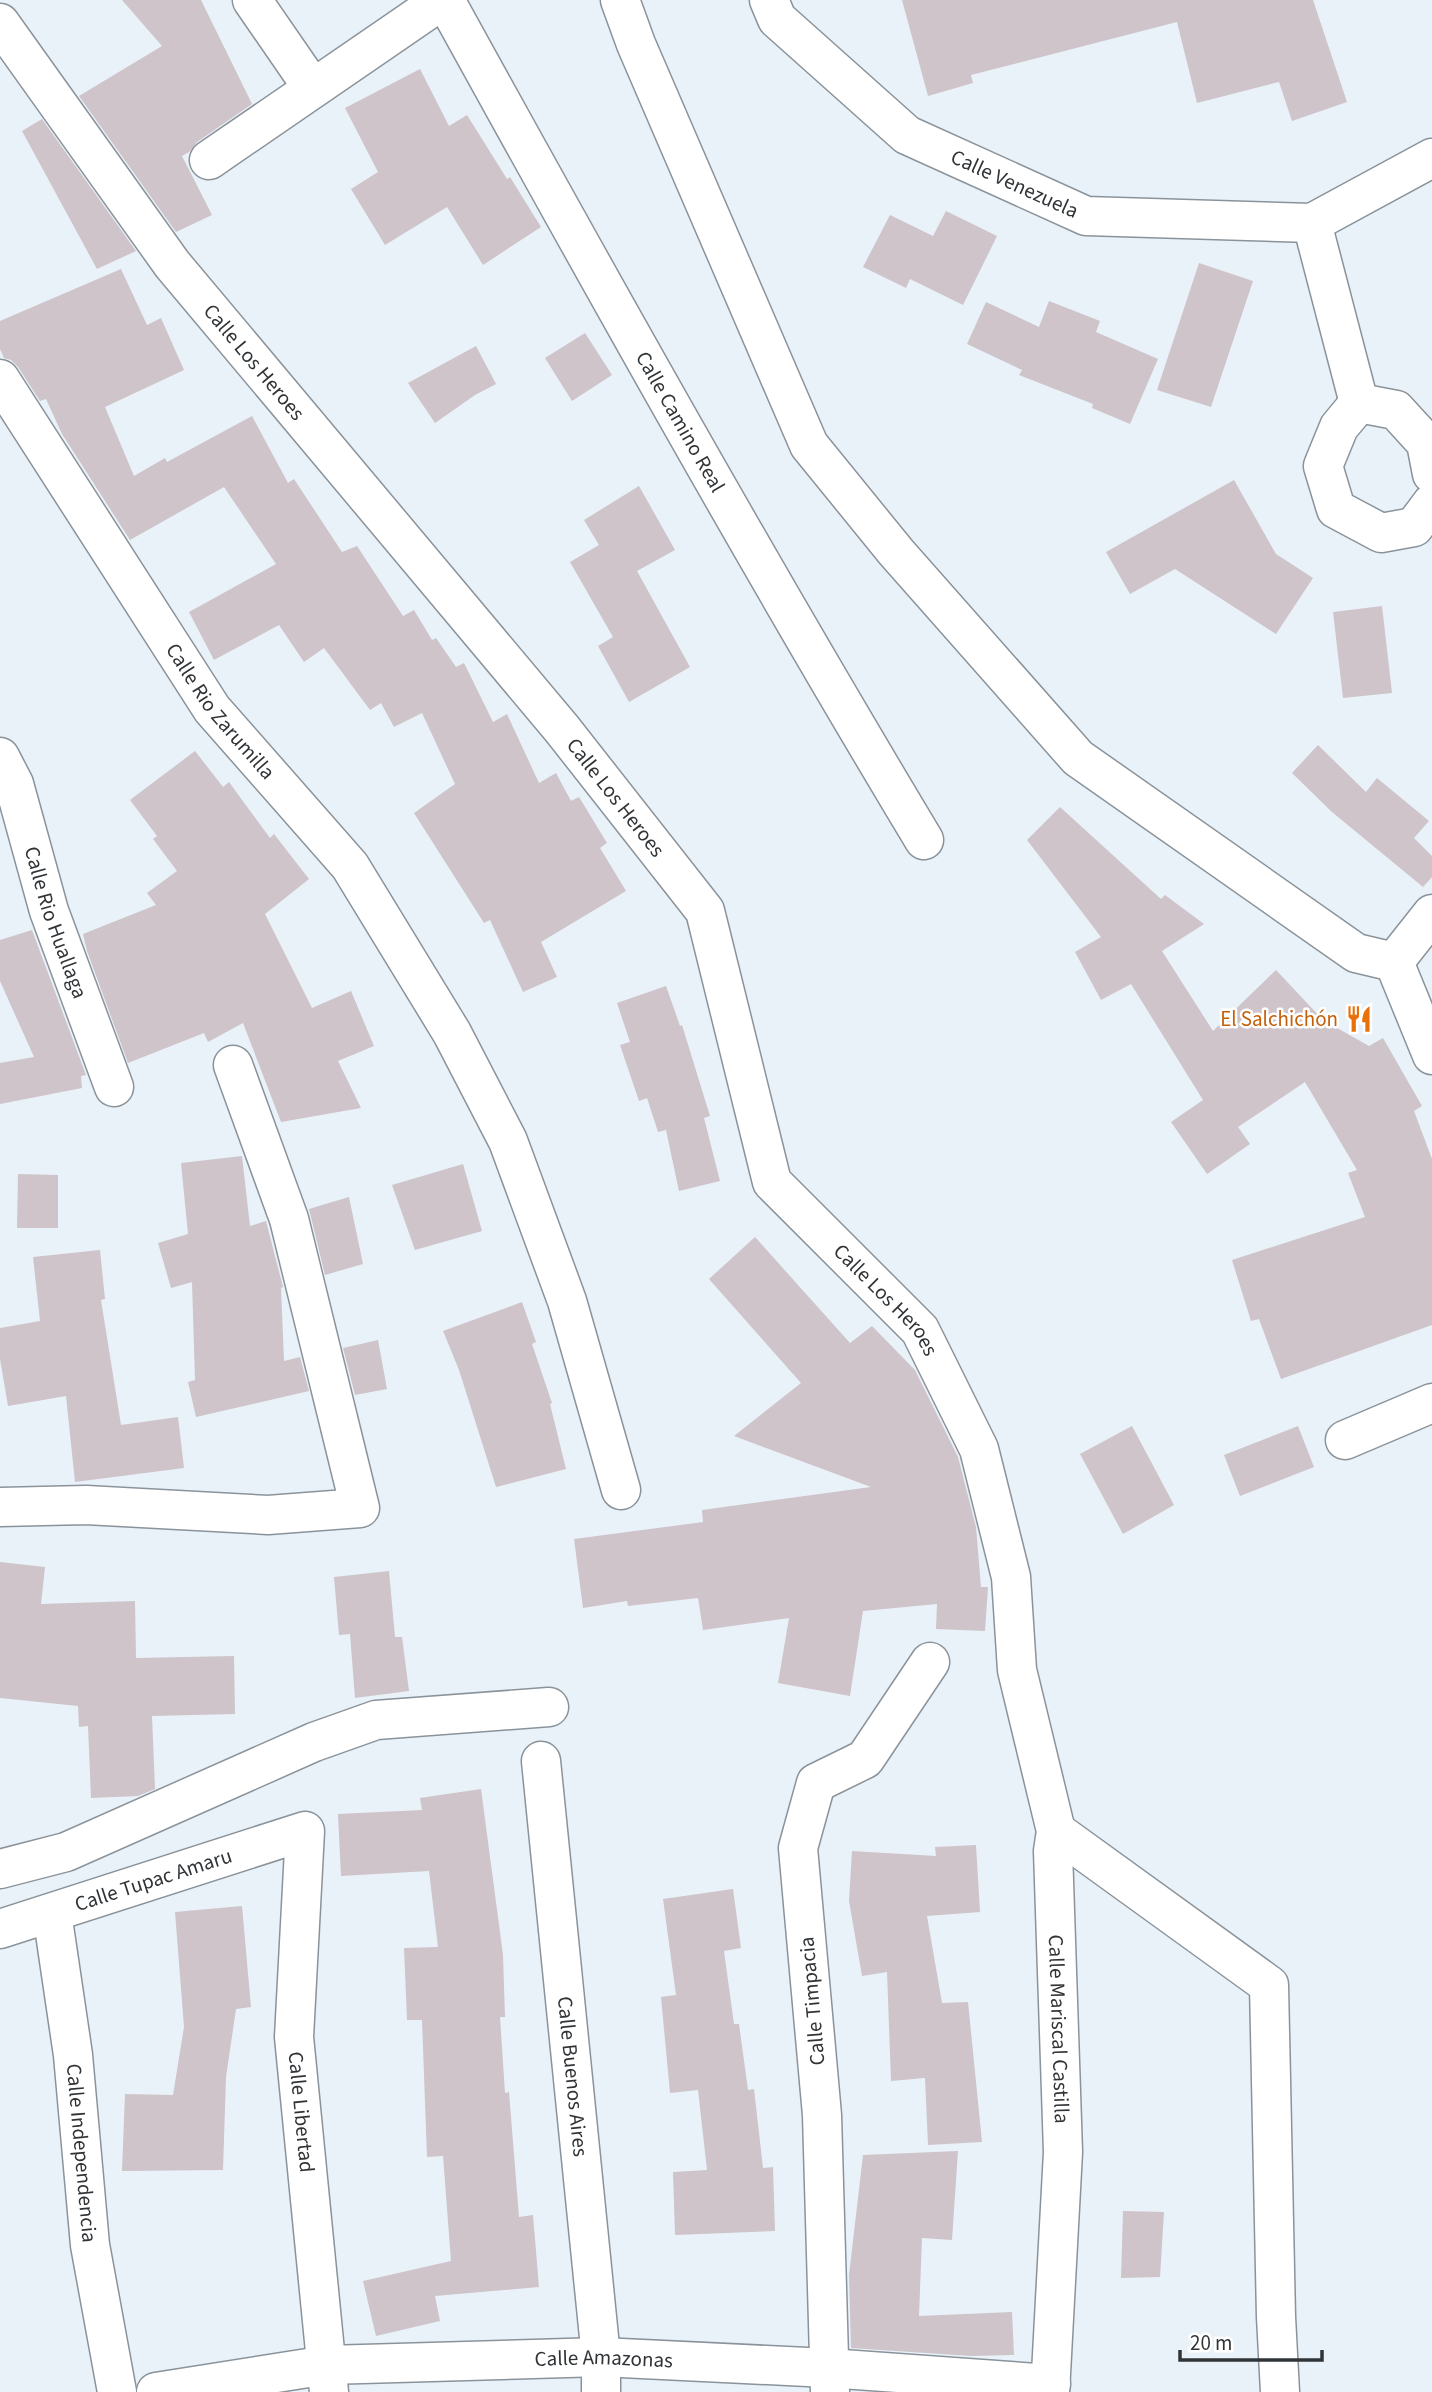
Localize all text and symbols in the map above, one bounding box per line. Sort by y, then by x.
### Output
street label: Calle Venezuela [946,142,1083,226]
street label: Calle Los Heroes [196,297,312,427]
street label: Calle Camino Real [628,346,732,498]
street label: Calle Rio Zarumilla [158,637,282,786]
street label: Calle Los Heroes [559,732,672,863]
street label: Calle Rio Huallaga [17,843,95,1003]
place label: El Salchichón [1220,1004,1338,1034]
restaurant icon: El Salchichón [1344,1004,1374,1034]
street label: Calle Los Heroes [827,1237,946,1361]
street label: Calle Tupac Amaru [71,1840,236,1919]
street label: Calle Mariscal Castilla [1041,1934,1077,2124]
street label: Calle Timpacia [791,1935,833,2067]
street label: Calle Buenos Aires [550,1995,596,2158]
street label: Calle Libertad [281,2050,322,2174]
street label: Calle Independencia [59,2062,105,2244]
scale bar [1180,2318,1322,2362]
text: 20 m [1190,2328,1232,2358]
street label: Calle Amazonas [534,2342,674,2375]

